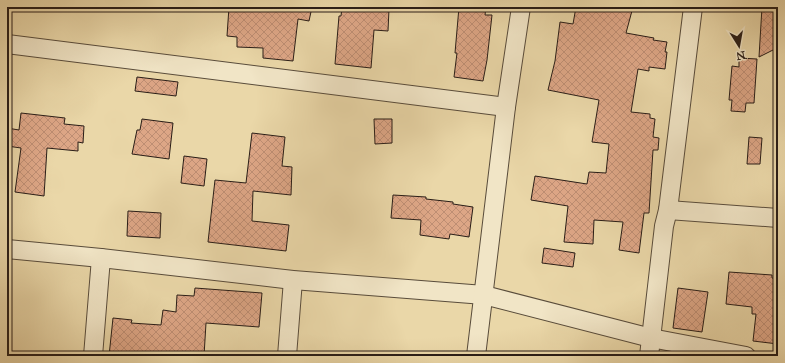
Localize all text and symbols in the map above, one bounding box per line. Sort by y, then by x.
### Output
north arrow [719,26,759,66]
text: N [734,48,747,63]

